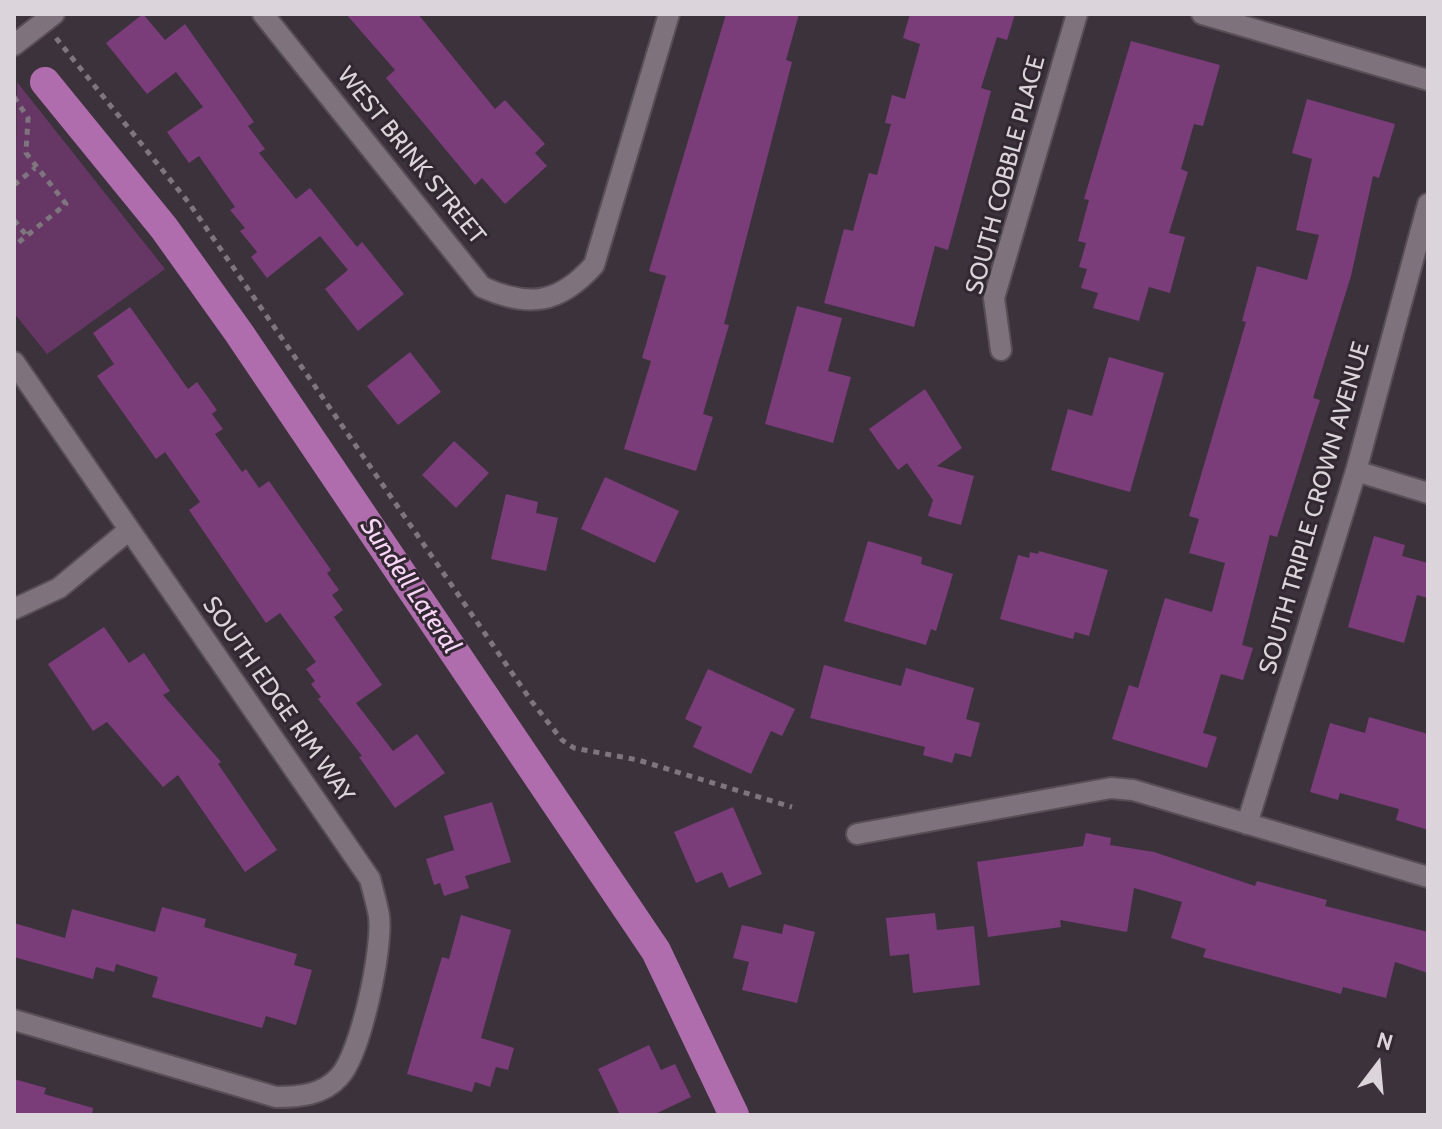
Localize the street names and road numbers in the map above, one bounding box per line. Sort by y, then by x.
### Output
street label: SOUTH COBBLE PLACE [960,53,1052,297]
street label: WEST BRINK STREET [331,62,491,250]
street label: SOUTH TRIPLE CROWN AVENUE [1254,338,1376,678]
street label: SOUTH EDGE RIM WAY [196,592,360,808]

